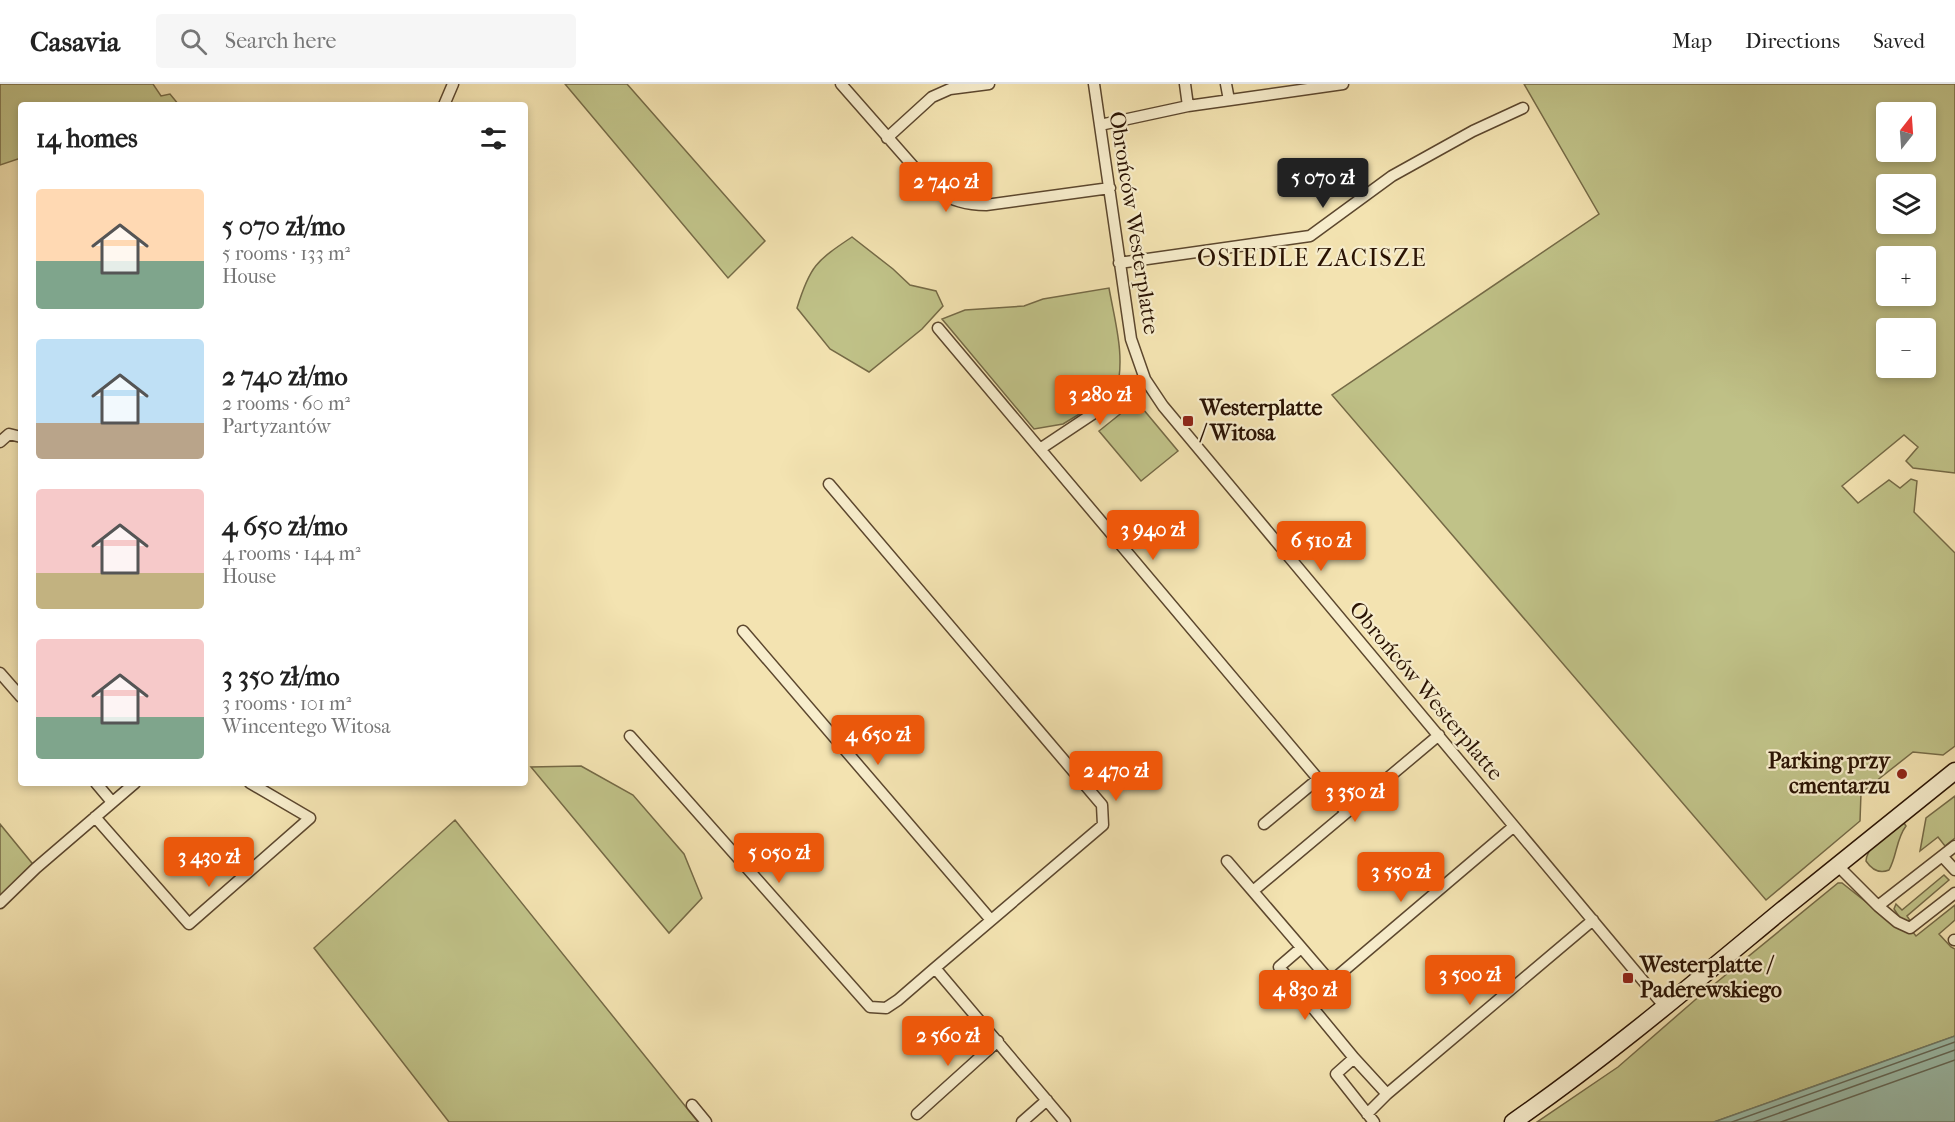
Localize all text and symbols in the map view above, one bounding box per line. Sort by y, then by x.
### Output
search box [156,14,576,68]
text: Casavia [30,25,120,58]
icon: search [177,25,210,58]
text: Search here [225,28,336,54]
text: Map [1672,29,1712,53]
text: Directions [1745,29,1840,53]
text: Saved [1873,29,1925,53]
north arrow [1876,102,1936,162]
map controls [1876,102,1936,378]
street label: Obrońców Westerplatte [1104,110,1165,337]
icon: filters [477,122,510,155]
text: 14 homes [36,123,138,154]
pin: 5 070 zł [1261,158,1385,209]
pin: 2 740 zł [884,162,1008,213]
text: 5 070 zł [1291,166,1355,189]
text: 2 740 zł [913,170,979,193]
button: layers [1876,174,1936,234]
text: 5 070 zł/mo [222,211,345,242]
icon: home [84,213,156,285]
text: 5 rooms · 133 m² [222,242,350,265]
district label: OSIEDLE ZACISZE [1197,244,1427,272]
button: + [1876,246,1936,306]
text: House [222,265,276,288]
button: − [1876,318,1936,378]
text: 2 740 zł/mo [222,361,348,392]
icon: home [84,363,156,435]
pin: 3 280 zł [1038,375,1162,426]
text: 3 280 zł [1069,383,1131,406]
text: 2 rooms · 60 m² [222,392,350,415]
place label: Westerplatte / Witosa [1199,395,1323,446]
marker: Westerplatte / Witosa [1181,414,1195,428]
text: Partyzantów [222,415,331,438]
pin: 3 940 zł [1091,510,1215,561]
text: 4 650 zł/mo [222,511,348,542]
icon: home [84,513,156,585]
text: 3 940 zł [1121,518,1185,541]
pin: 6 510 zł [1259,521,1383,572]
text: 6 510 zł [1291,529,1351,552]
text: 4 rooms · 144 m² [222,542,361,565]
text: House [222,565,276,588]
street label: Obrońców Westerplatte [1344,596,1509,786]
text: 3 350 zł/mo [222,661,340,692]
icon: home [84,663,156,735]
text: 3 rooms · 101 m² [222,692,351,715]
text: Wincentego Witosa [222,715,390,738]
pin: 4 650 zł [816,715,940,766]
text: 4 650 zł [845,723,911,746]
place label: Parking przy cmentarzu [1768,748,1891,799]
pin: 2 470 zł [1054,751,1178,802]
text: 2 470 zł [1083,759,1149,782]
marker: Parking przy cmentarzu [1895,767,1909,781]
pin: 3 350 zł [1293,772,1417,823]
text: 3 350 zł [1326,780,1384,803]
pin: 5 050 zł [717,833,841,884]
pin: 3 430 zł [147,837,271,888]
text: 5 050 zł [748,841,810,864]
text: 3 430 zł [178,845,240,868]
pin: 3 550 zł [1339,852,1463,903]
text: 3 550 zł [1371,860,1431,883]
place label: Westerplatte / Paderewskiego [1639,952,1782,1003]
pin: 3 500 zł [1408,955,1532,1006]
text: 3 500 zł [1439,963,1501,986]
pin: 4 830 zł [1243,970,1367,1021]
marker: Westerplatte / Paderewskiego [1621,971,1635,985]
text: 4 830 zł [1273,978,1337,1001]
pin: 2 560 zł [886,1016,1010,1067]
text: 2 560 zł [916,1024,980,1047]

